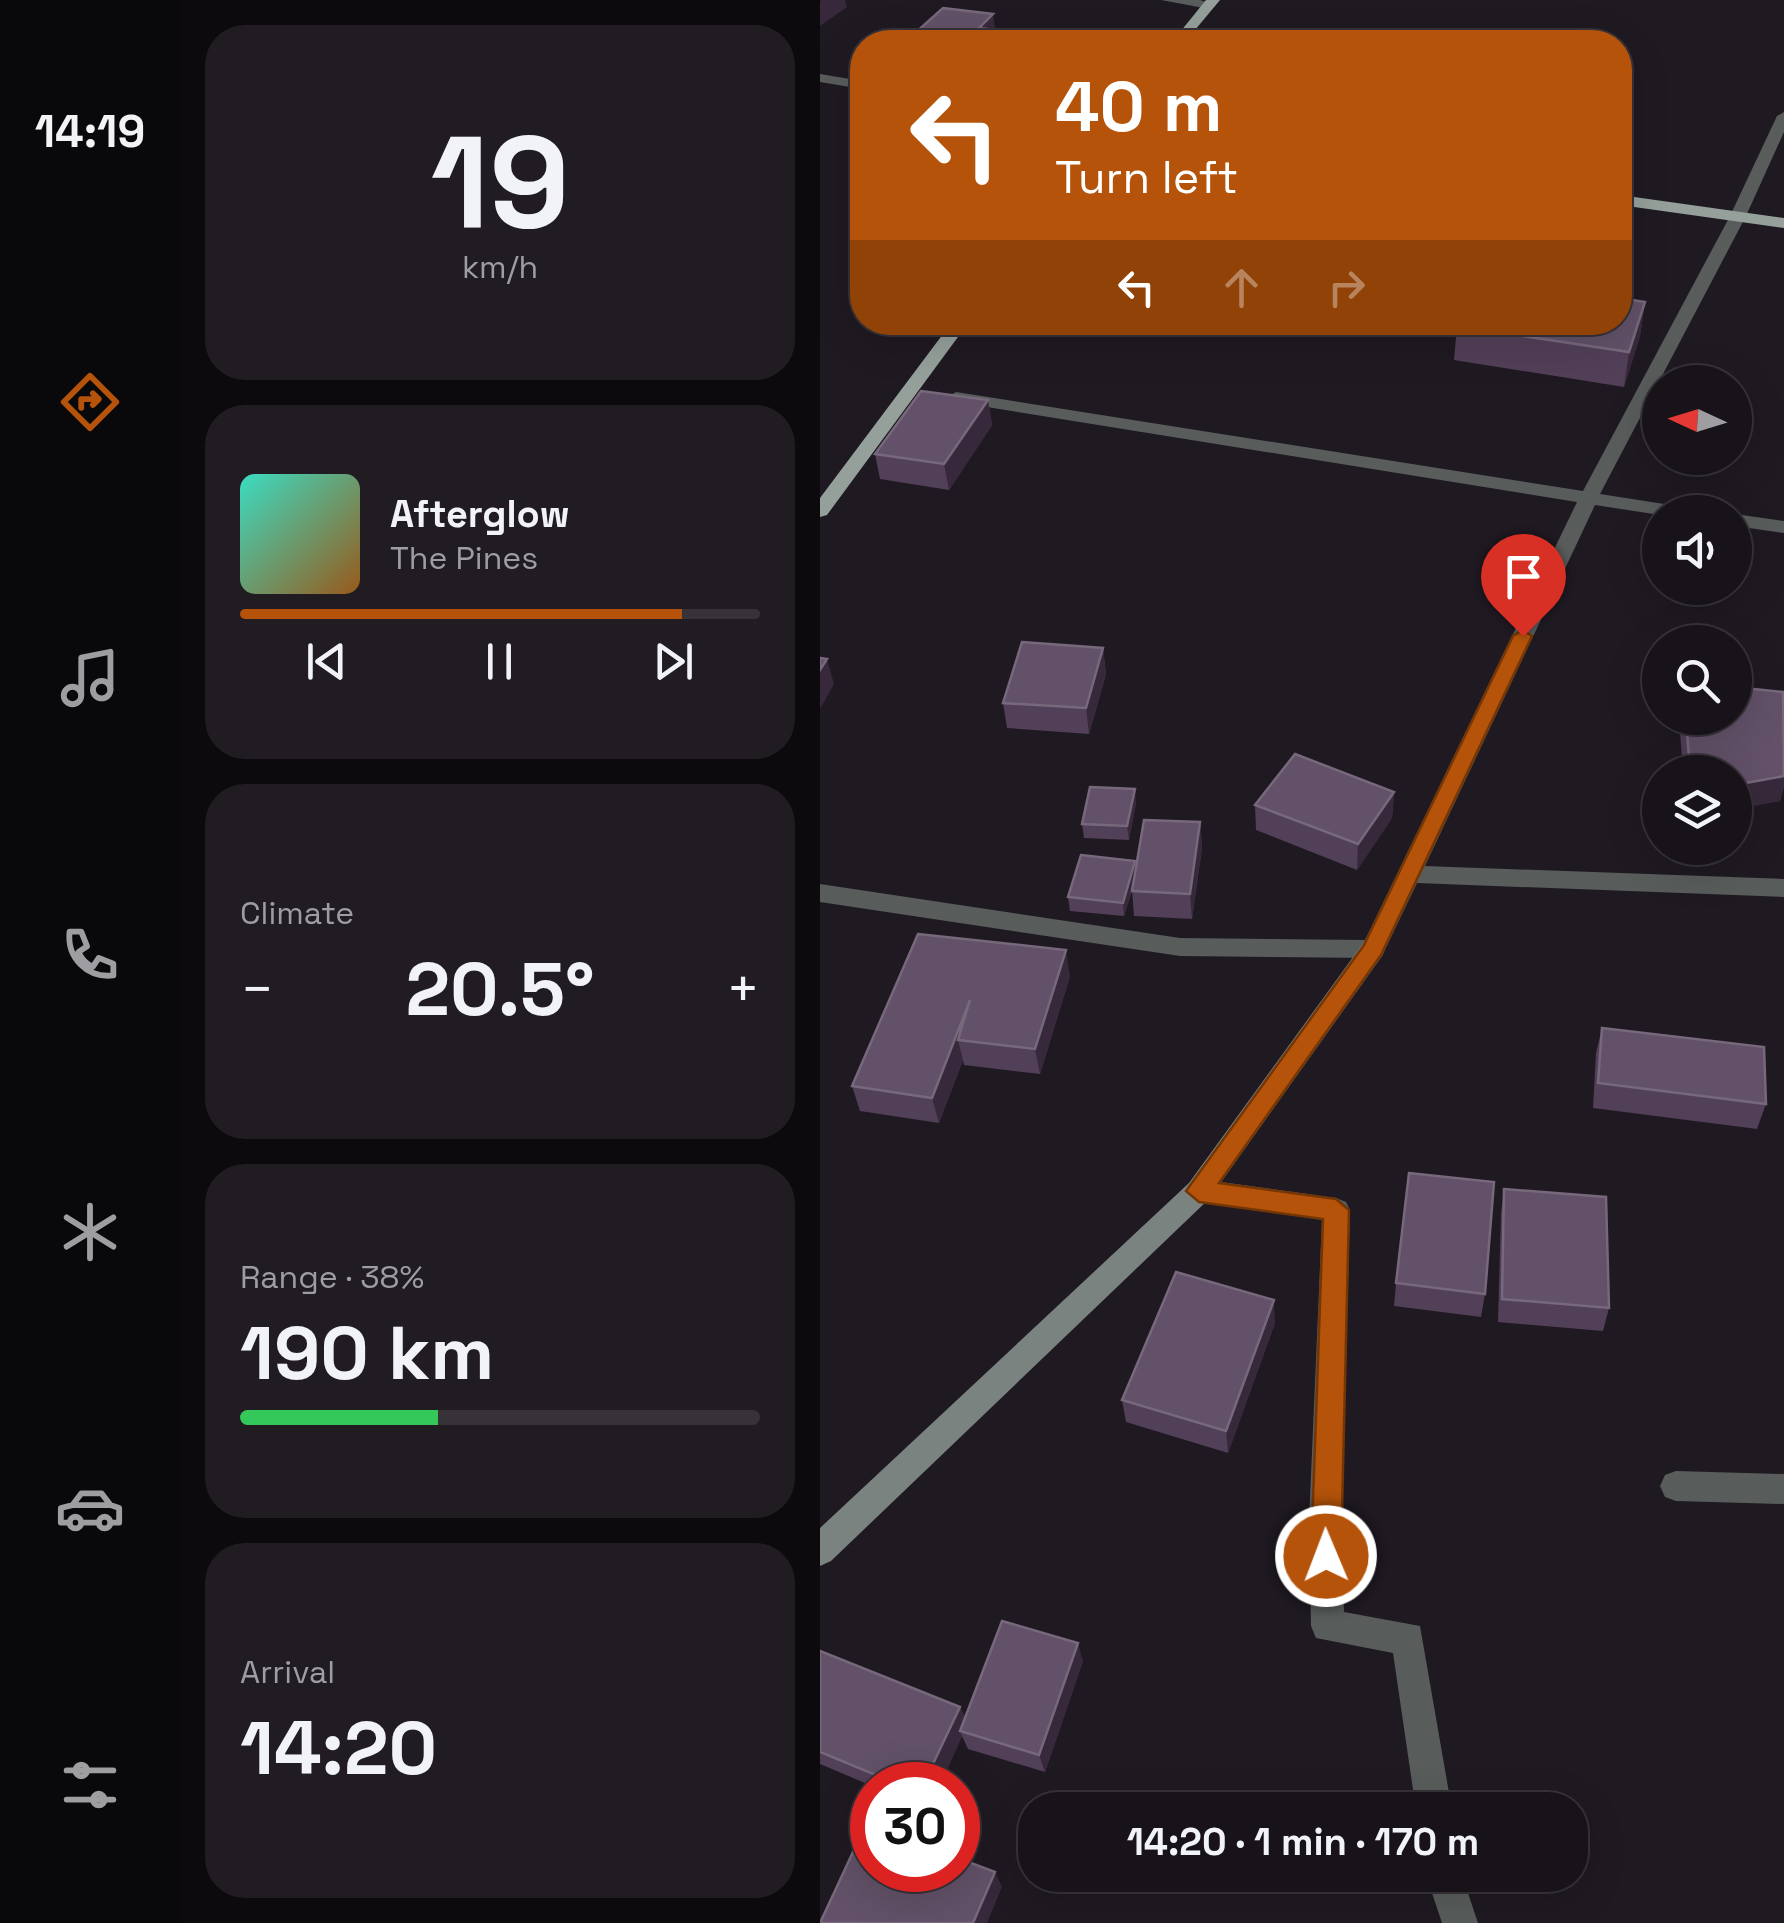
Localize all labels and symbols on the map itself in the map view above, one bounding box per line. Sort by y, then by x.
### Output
north arrow [1642,365,1752,475]
pin [1481,534,1566,637]
position arrow [1274,1504,1378,1608]
speed limit sign: 30 [850,1762,980,1892]

